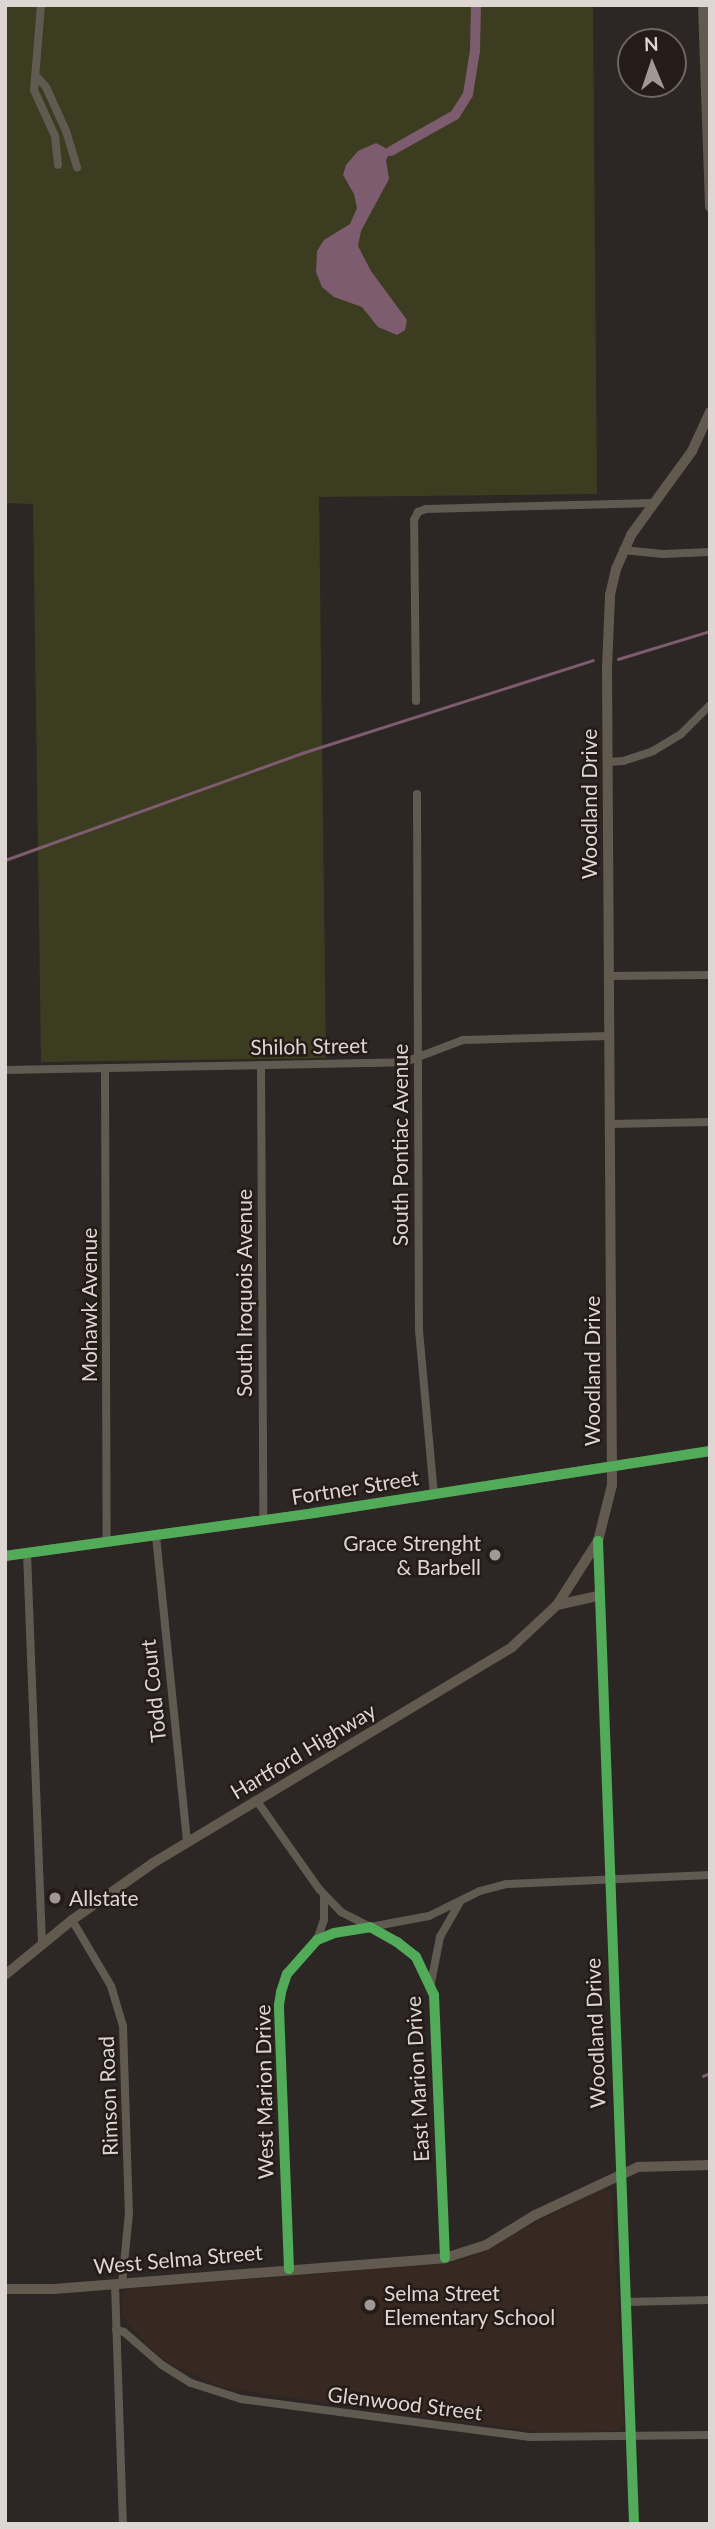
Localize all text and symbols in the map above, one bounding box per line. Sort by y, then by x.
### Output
north arrow [617,28,687,98]
text: N [644,32,659,55]
street label: Woodland Drive [576,729,602,879]
street label: Shiloh Street [250,1032,368,1060]
street label: South Pontiac Avenue [387,1043,413,1247]
street label: South Iroquois Avenue [231,1189,257,1397]
street label: Mohawk Avenue [76,1227,102,1383]
street label: Woodland Drive [579,1296,605,1446]
street label: Fortner Street [289,1464,421,1510]
place label: Grace Strenght & Barbell [343,1530,481,1580]
marker: Grace Strenght & Barbell [487,1547,503,1563]
street label: Todd Court [135,1638,171,1744]
street label: Hartford Highway [226,1698,380,1804]
place label: Allstate [69,1885,139,1911]
marker: Allstate [47,1890,63,1906]
street label: Woodland Drive [580,1957,610,2109]
street label: East Marion Drive [400,1996,434,2162]
street label: West Marion Drive [250,2004,278,2180]
street label: Rimson Road [93,2036,123,2156]
street label: West Selma Street [93,2239,263,2279]
place label: Selma Street Elementary School [384,2280,556,2330]
marker: Selma Street Elementary School [362,2297,378,2313]
street label: Glenwood Street [326,2381,484,2425]

